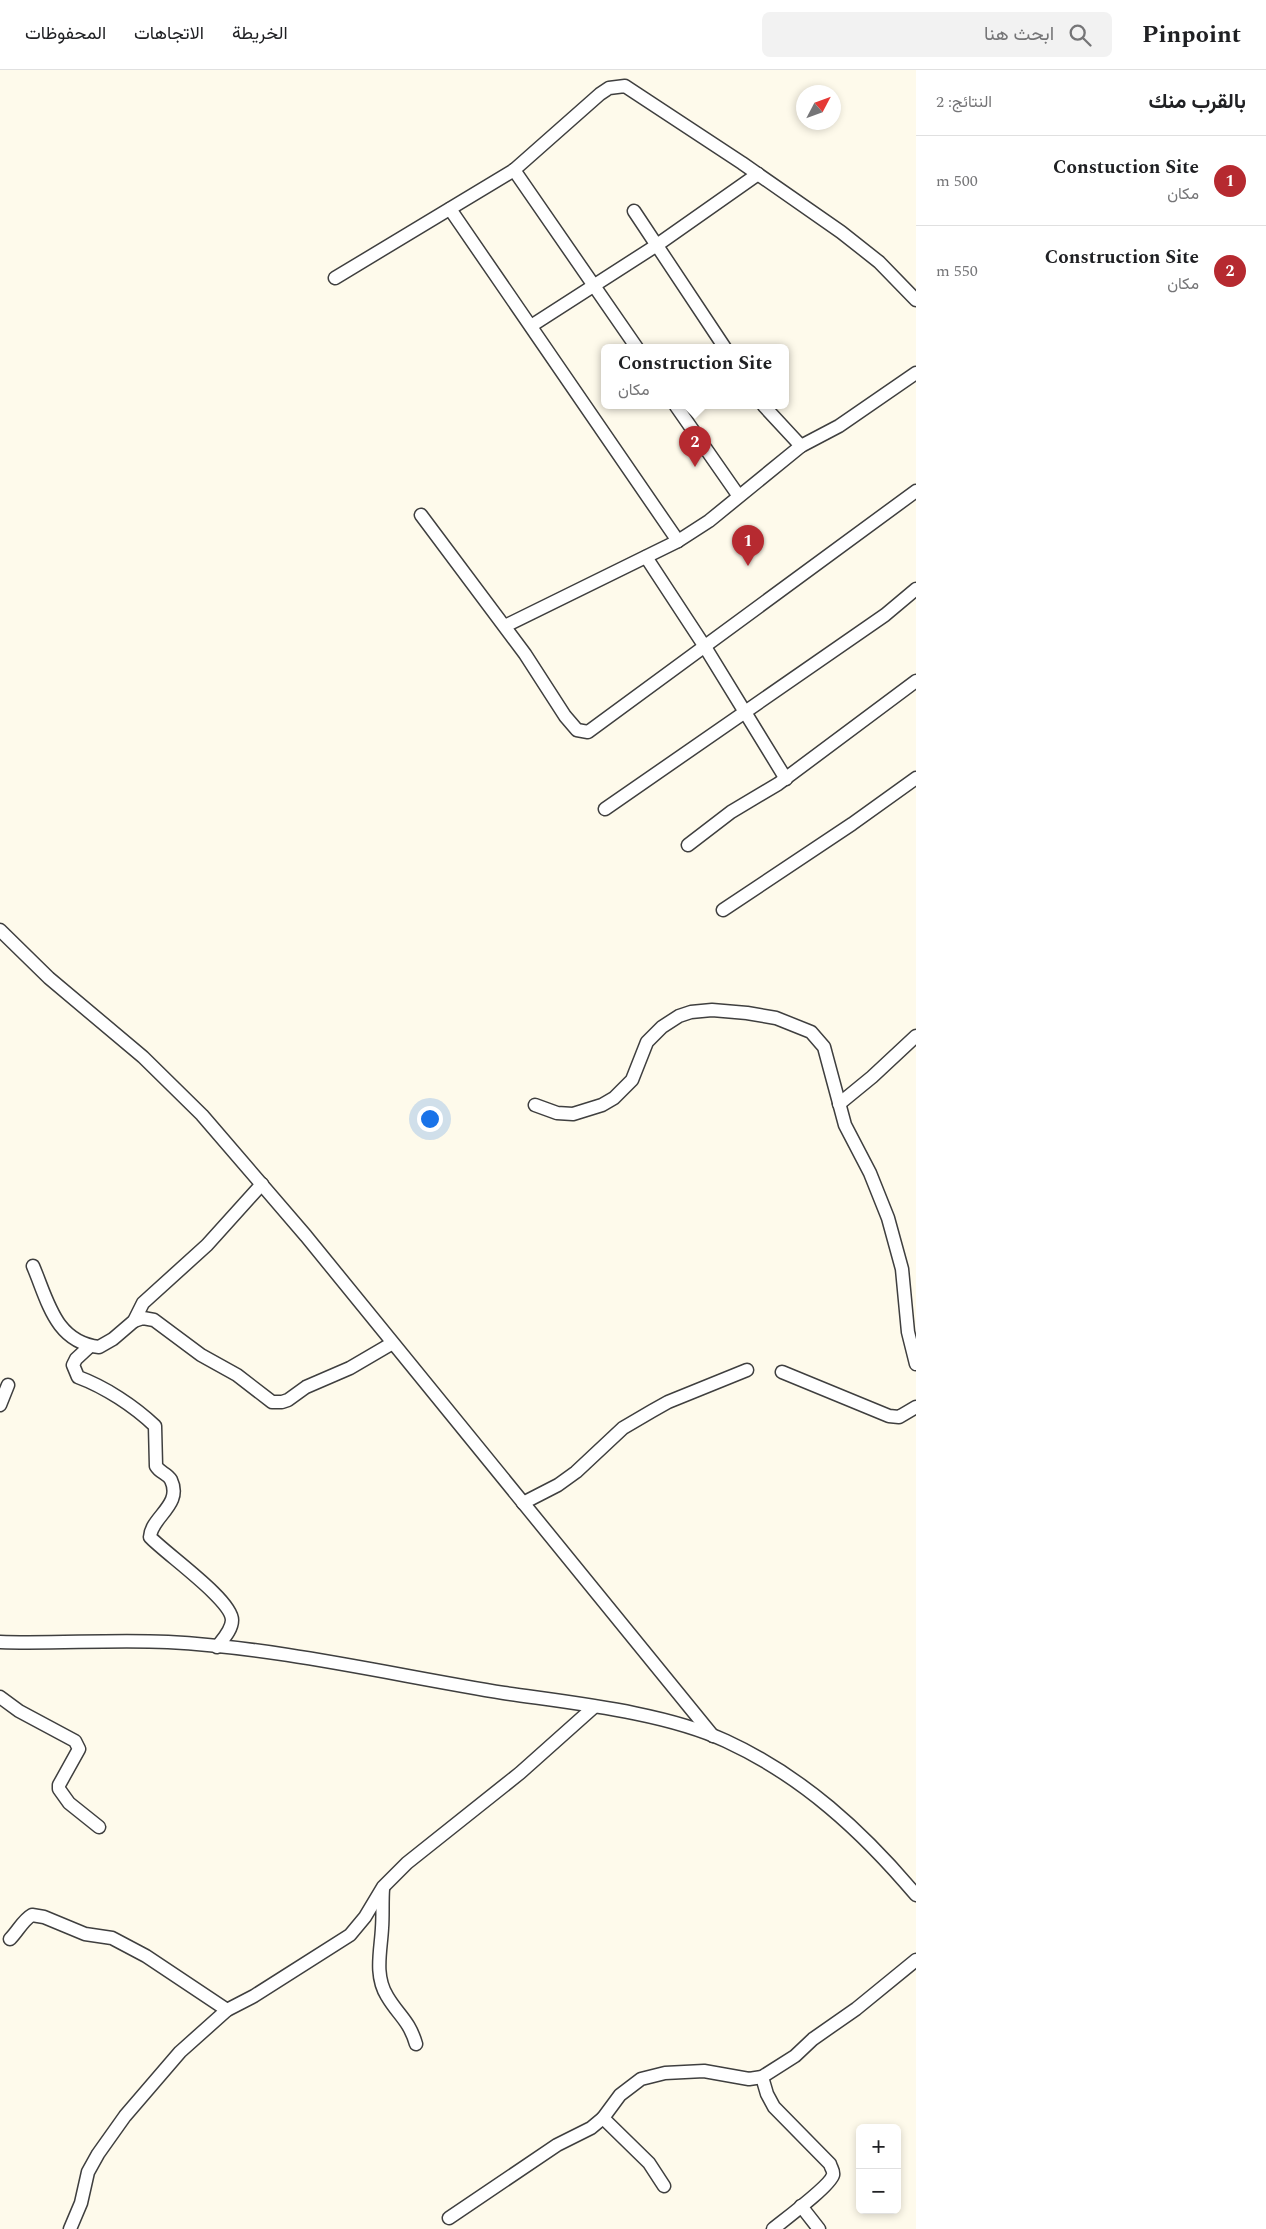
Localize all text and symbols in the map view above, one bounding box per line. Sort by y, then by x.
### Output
search box [762,12,1112,57]
text: Pinpoint [1142,17,1241,53]
text: المحفوظات [25,20,106,47]
text: الاتجاهات [134,20,204,47]
text: الخريطة [232,20,288,47]
text: ابحث هنا [984,20,1054,49]
icon: search [1066,21,1094,49]
north arrow [796,85,841,130]
text: بالقرب منك [1149,86,1246,118]
text: النتائج: 2 [936,90,992,114]
text: Constuction Site [1053,153,1199,182]
text: 500 m [936,169,978,193]
text: 1 [1226,169,1235,193]
text: مكان [1167,182,1199,206]
text: Construction Site [1045,243,1199,272]
text: 550 m [936,259,978,283]
text: 2 [1226,259,1235,283]
text: مكان [1167,272,1199,296]
popup [601,344,789,409]
text: Construction Site [618,349,772,378]
text: مكان [618,378,650,402]
pin: 2 [679,426,711,467]
pin: 1 [732,525,764,566]
your location [417,1106,443,1132]
map controls [856,2124,901,2214]
button: + [856,2124,901,2169]
button: − [856,2169,901,2214]

